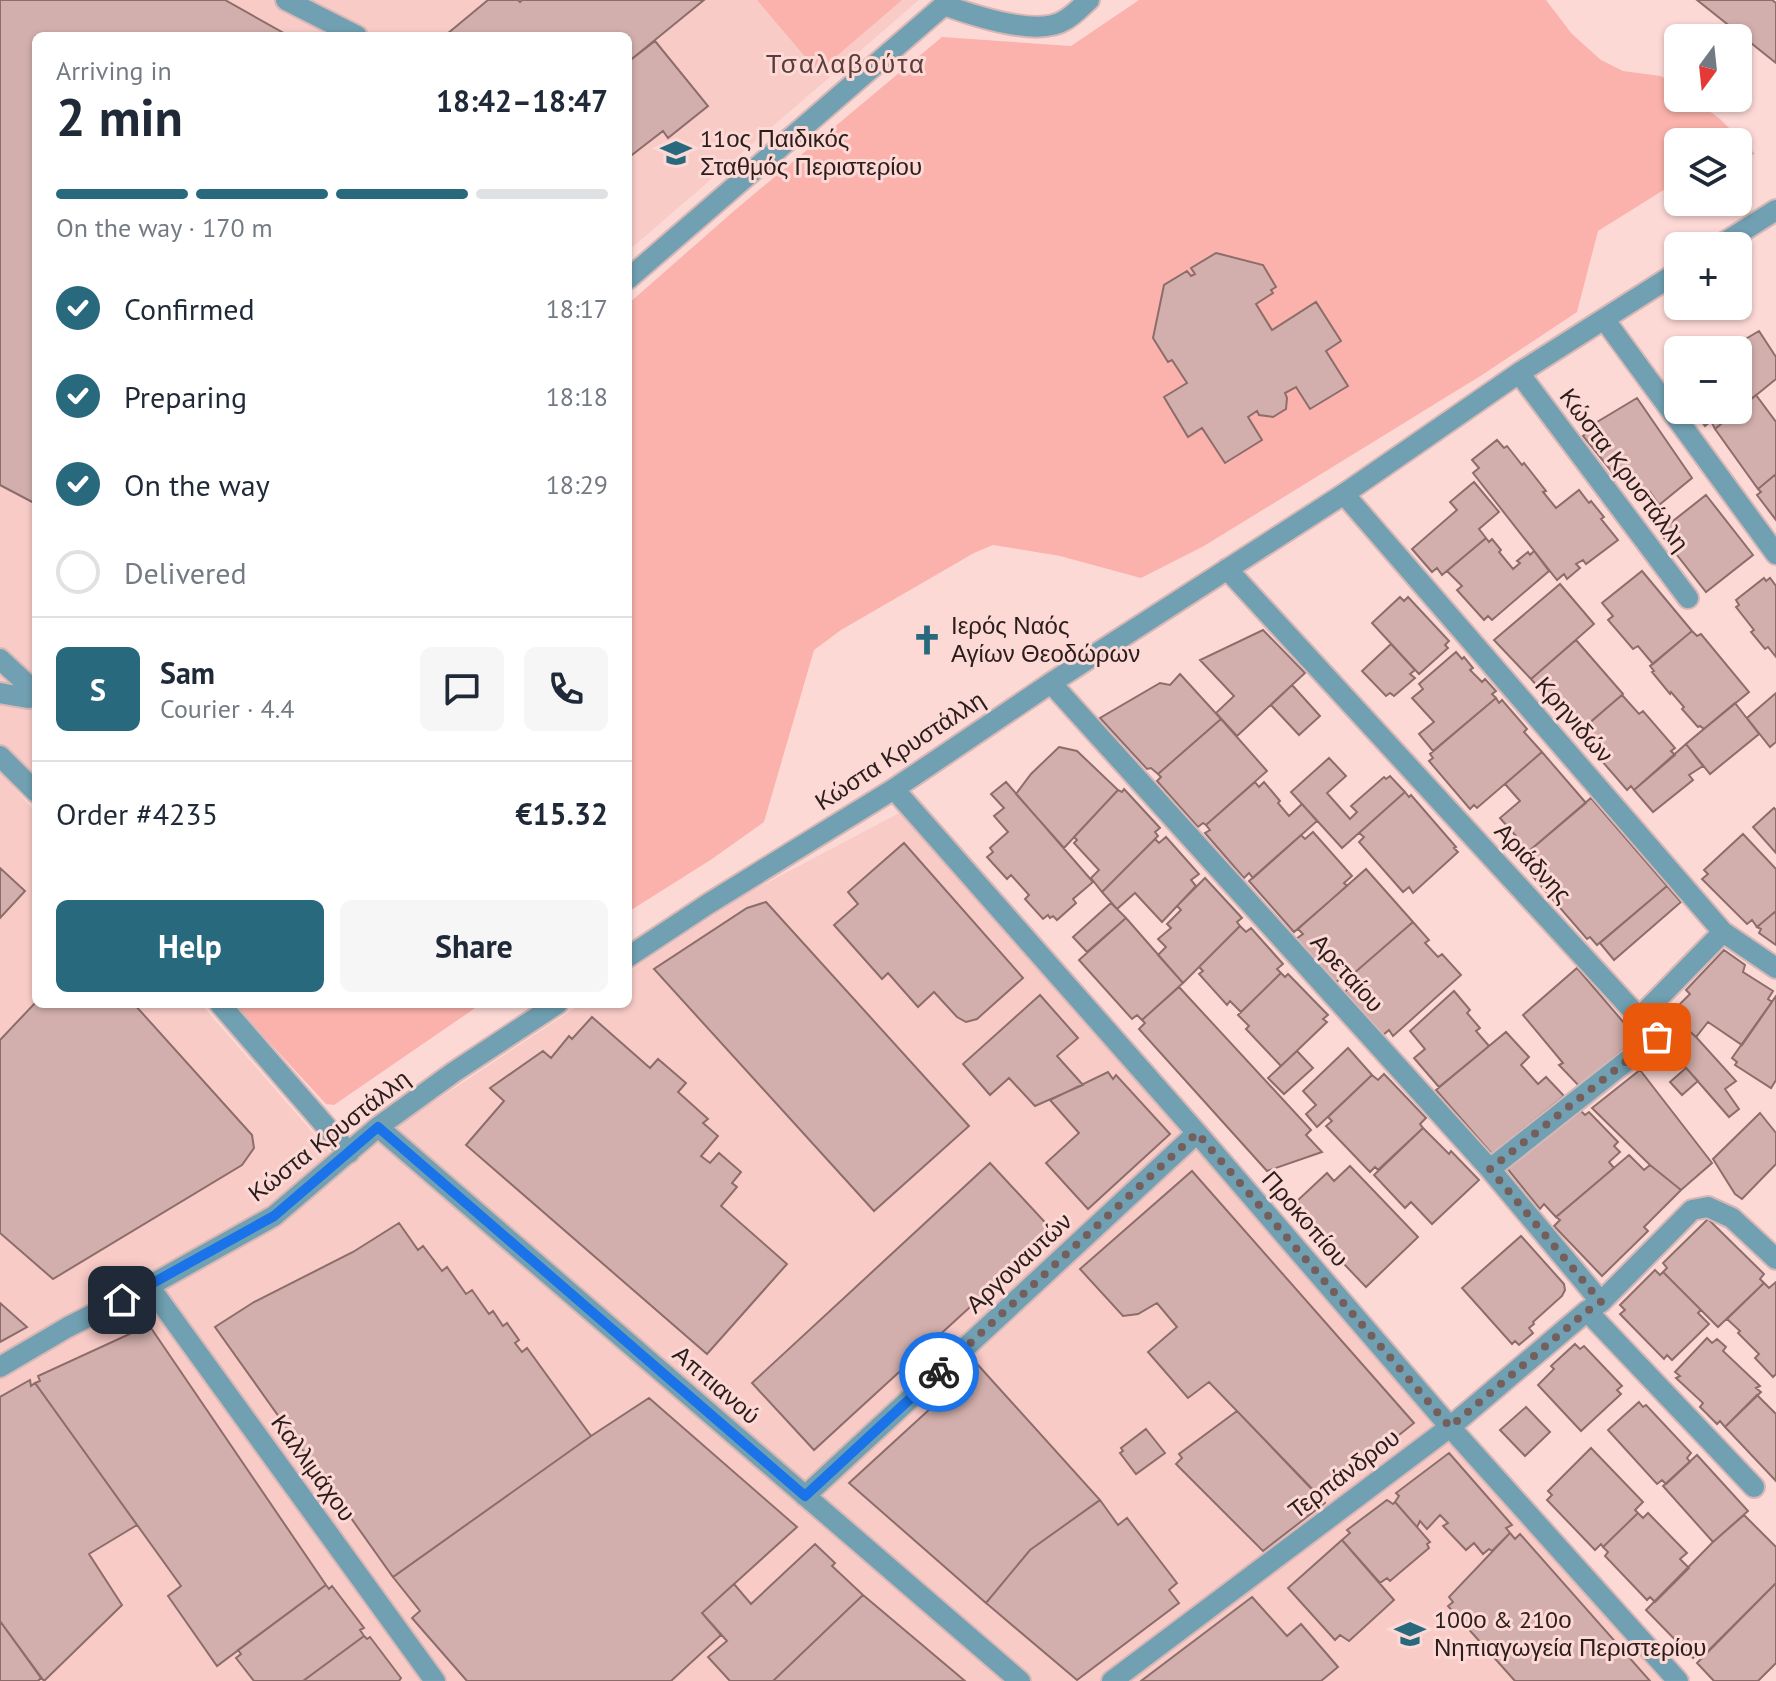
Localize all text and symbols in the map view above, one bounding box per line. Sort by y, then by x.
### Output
north arrow [1664,24,1752,112]
map controls [1664,24,1752,424]
district label: Τσαλαβούτα [766,47,926,80]
text: Arriving in [56,54,172,87]
text: 18:42–18:47 [436,81,608,120]
text: 2 min [56,83,183,150]
place label: 11ος Παιδικός Σταθμός Περιστερίου [700,123,922,182]
button: layers [1664,128,1752,216]
school or university icon: 11ος Παιδικός Σταθμός Περιστερίου [659,136,693,170]
text: On the way · 170 m [56,211,273,244]
button: + [1664,232,1752,320]
icon: check [56,286,100,330]
text: Confirmed [124,289,255,328]
text: 18:17 [546,292,608,325]
button: − [1664,336,1752,424]
icon: check [56,374,100,418]
text: Preparing [124,377,247,416]
text: 18:18 [546,380,608,413]
street label: Κώστα Κρυστάλλη [1553,382,1696,558]
icon: check [56,462,100,506]
text: On the way [124,465,270,504]
text: 18:29 [546,468,608,501]
text: Delivered [124,553,247,592]
place label: Ιερός Ναός Αγίων Θεοδώρων [951,610,1140,669]
church icon: Ιερός Ναός Αγίων Θεοδώρων [910,623,944,657]
button: chat [420,647,504,731]
button: phone [524,647,608,731]
text: Sam [160,653,215,692]
text: S [90,670,106,709]
street label: Κρηνιδών [1528,670,1620,769]
street label: Κώστα Κρυστάλλη [809,684,991,817]
text: Courier · 4.4 [160,692,294,725]
text: Order #4235 [56,794,218,833]
text: €15.32 [516,794,608,833]
street label: Αριάδνης [1488,816,1579,909]
button: Help [56,900,324,992]
button: Share [340,900,608,992]
street label: Αρεταίου [1304,927,1391,1018]
pin [1623,1003,1691,1071]
icon: bag [1635,1015,1679,1059]
street label: Κώστα Κρυστάλλη [242,1063,416,1208]
street label: Προκοπίου [1255,1164,1356,1273]
street label: Αργοναυτών [959,1206,1078,1320]
pin [88,1266,156,1334]
icon: home [100,1278,144,1322]
courier [899,1332,979,1412]
street label: Αππιανού [666,1338,766,1431]
icon: bike [917,1350,961,1394]
street label: Καλλιμάχου [264,1408,363,1527]
street label: Τερπάνδρου [1282,1422,1406,1526]
place label: 100ο & 210ο Νηπιαγωγεία Περιστερίου [1434,1604,1706,1663]
school or university icon: 100ο & 210ο Νηπιαγωγεία Περιστερίου [1393,1617,1427,1651]

